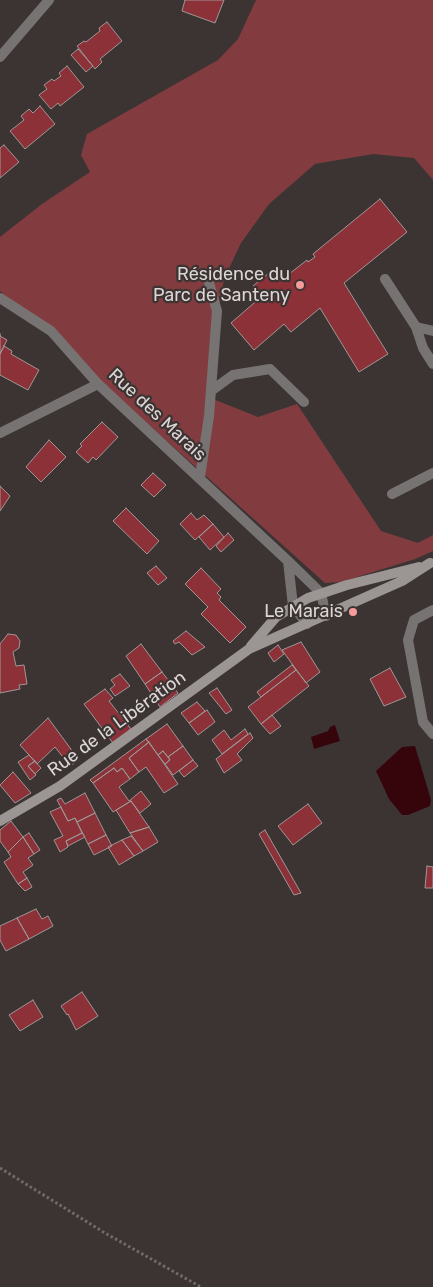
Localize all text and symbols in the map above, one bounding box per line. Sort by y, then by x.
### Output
place label: Résidence du Parc de Santeny [153,264,290,306]
marker: Résidence du Parc de Santeny [294,279,306,291]
street label: Rue des Marais [104,364,210,466]
place label: Le Marais [264,601,343,623]
marker: Le Marais [347,606,359,618]
street label: Rue de la Libération [44,667,190,781]

